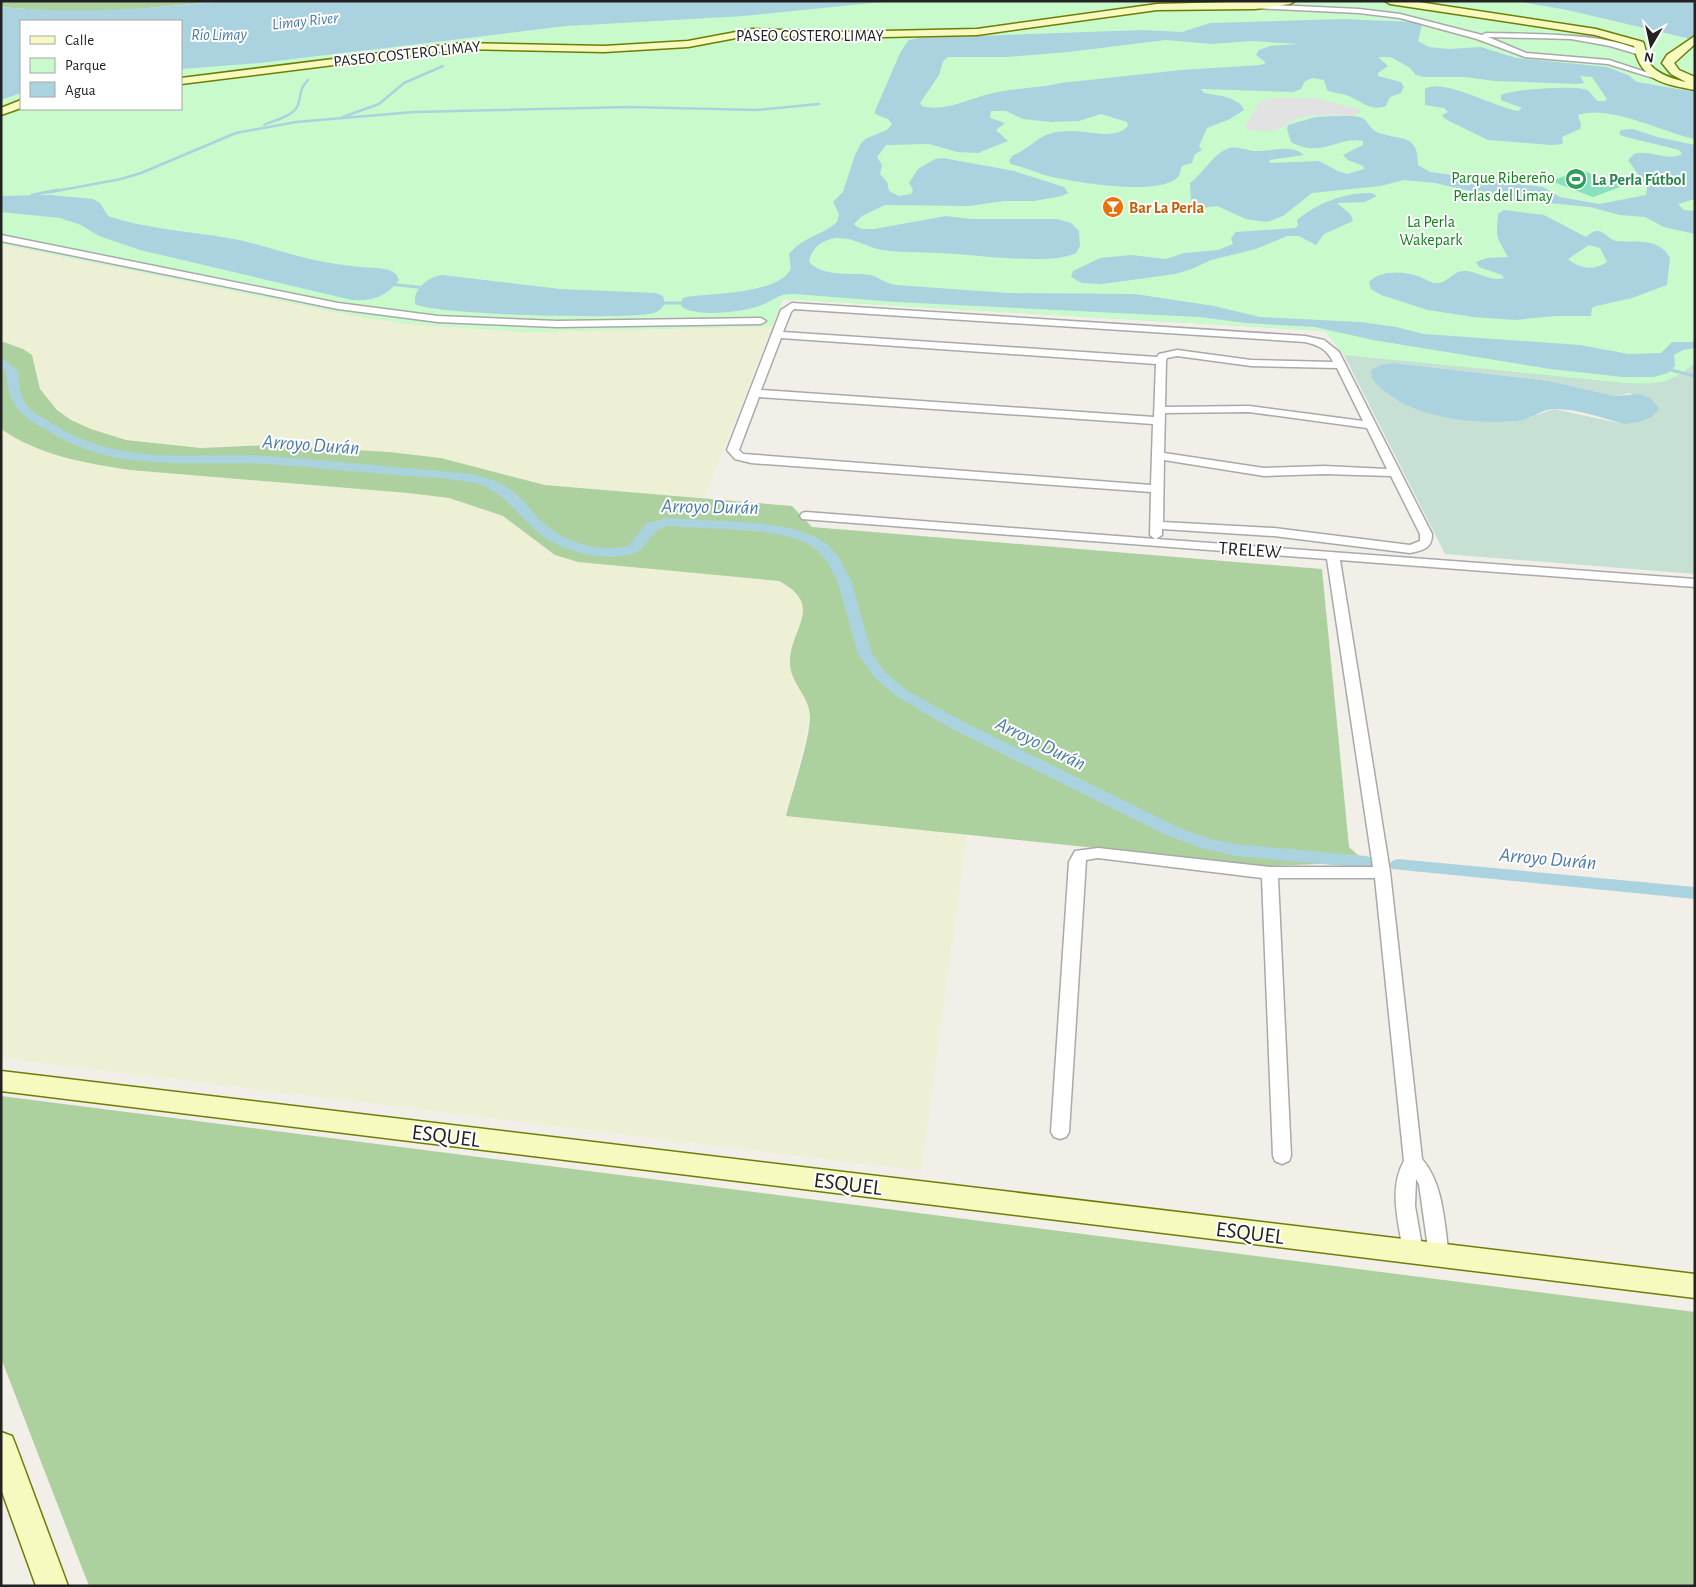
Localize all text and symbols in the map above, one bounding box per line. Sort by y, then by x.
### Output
water label: Limay River [271,9,340,32]
legend [20,20,182,110]
north arrow [1626,20,1676,70]
water label: Río Limay [191,27,247,43]
street label: PASEO COSTERO LIMAY [736,28,885,44]
text: Calle [65,33,94,48]
street label: PASEO COSTERO LIMAY [333,38,482,70]
text: N [1643,49,1655,65]
text: Parque [65,58,106,73]
text: Agua [65,83,96,98]
sports icon: La Perla Fútbol [1564,167,1588,191]
park label: Parque Ribereño Perlas del Limay [1451,170,1555,205]
place label: La Perla Fútbol [1592,172,1686,188]
bar icon: Bar La Perla [1101,195,1125,219]
place label: Bar La Perla [1129,200,1204,216]
park label: La Perla Wakepark [1399,214,1463,248]
water label: Arroyo Durán [261,432,360,458]
water label: Arroyo Durán [660,496,759,518]
street label: TRELEW [1218,539,1282,562]
water label: Arroyo Durán [992,713,1089,774]
water label: Arroyo Durán [1498,845,1597,873]
street label: ESQUEL [411,1121,482,1151]
street label: ESQUEL [813,1169,884,1199]
street label: ESQUEL [1215,1218,1286,1248]

